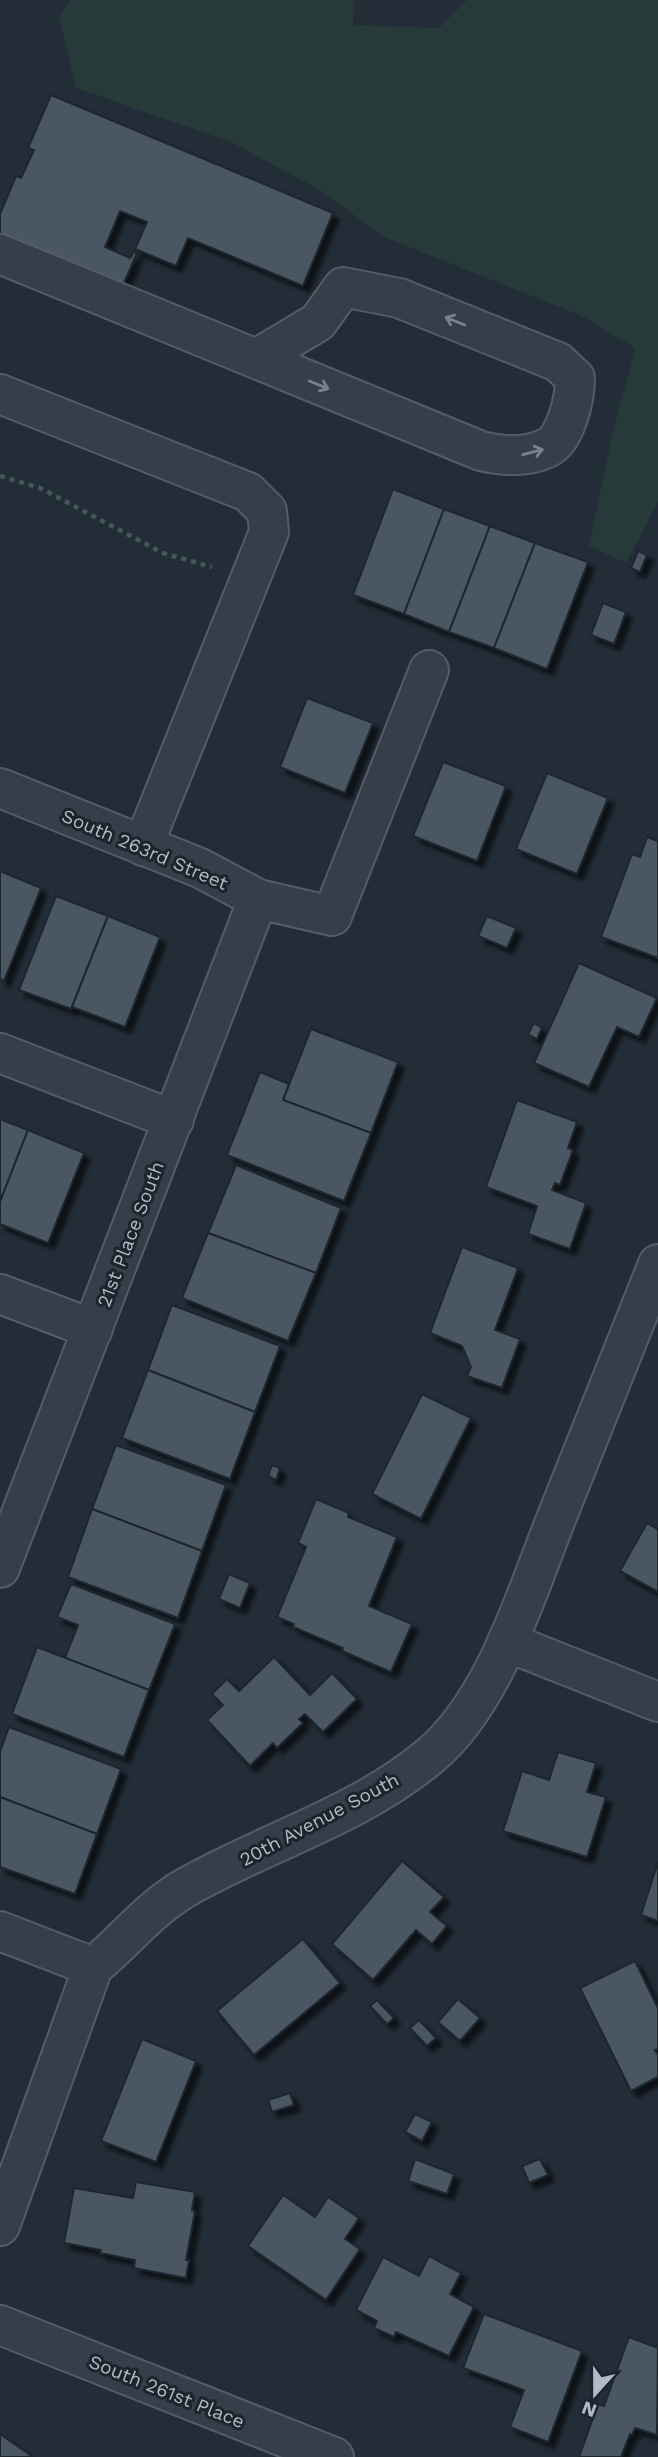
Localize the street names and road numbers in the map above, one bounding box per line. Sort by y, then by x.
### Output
street label: South 263rd Street [58,804,231,895]
street label: 21st Place South [92,1158,169,1310]
street label: 20th Avenue South [236,1768,403,1871]
street label: South 261st Place [86,2350,248,2433]

